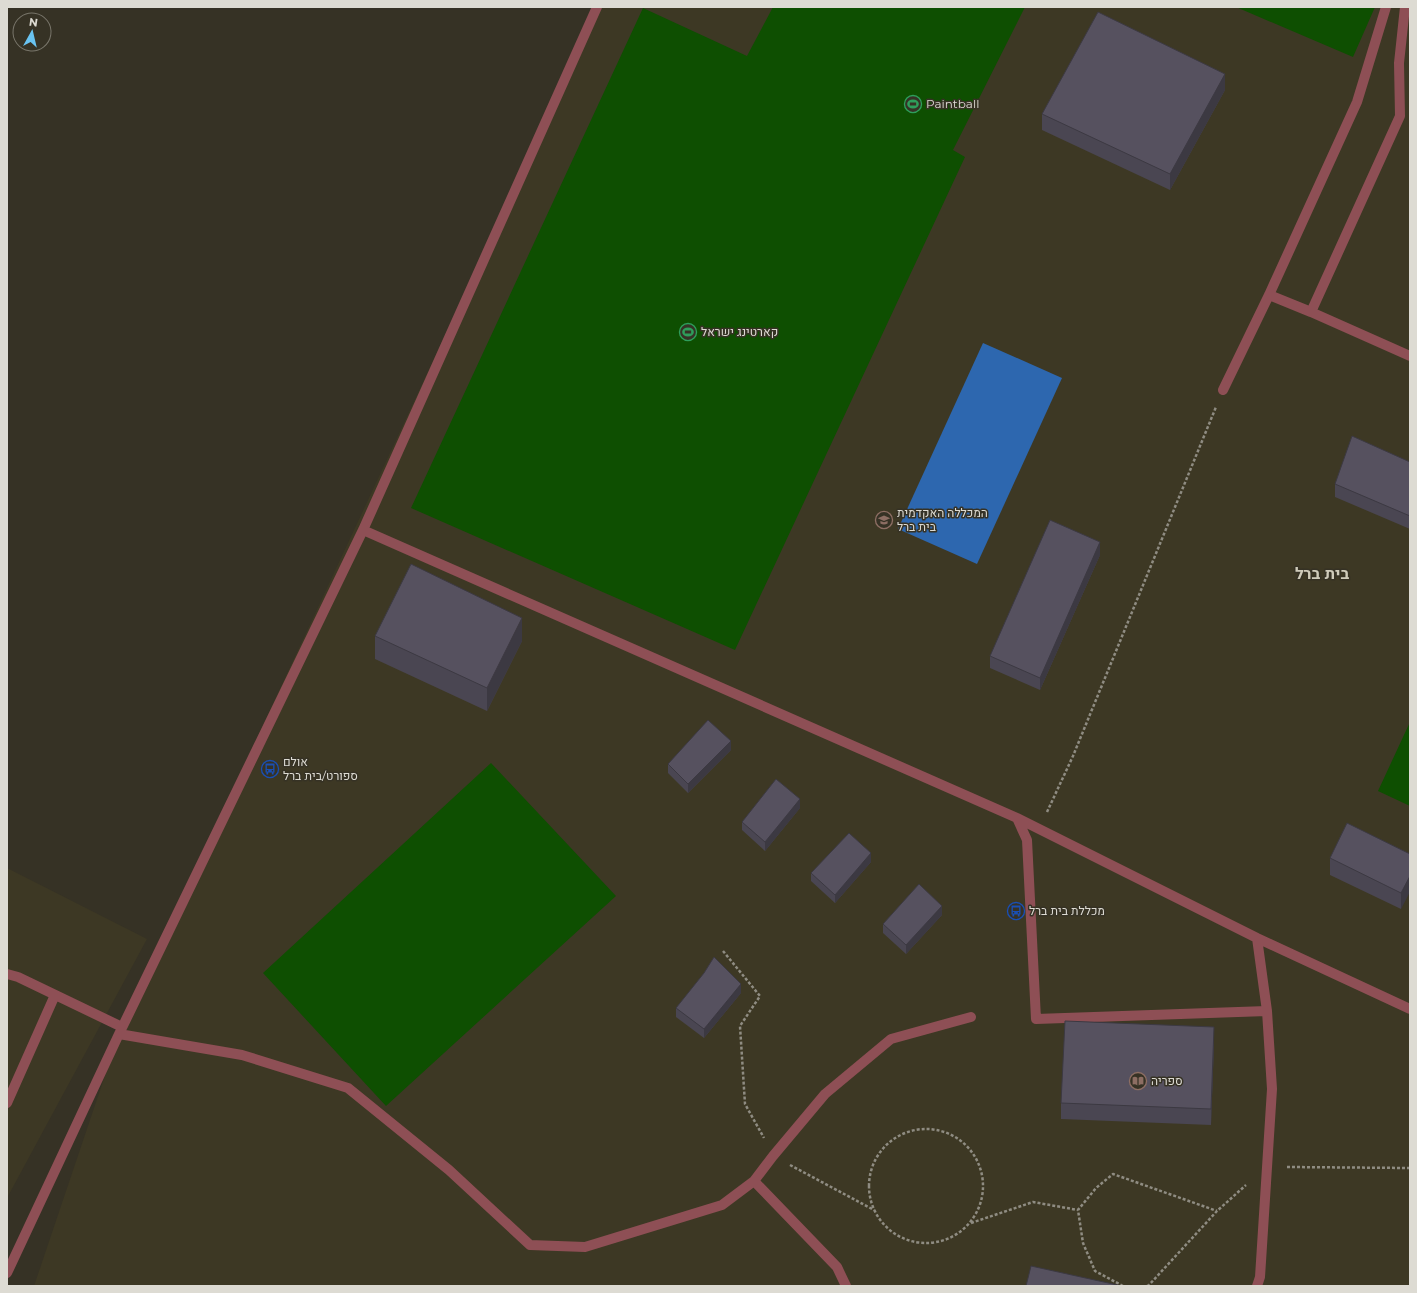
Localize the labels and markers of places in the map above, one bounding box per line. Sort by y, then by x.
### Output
sports icon: Paintball [903,94,923,114]
place label: Paintball [926,96,979,111]
sports icon: קארטינג ישראל [678,322,698,342]
place label: קארטינג ישראל [701,324,778,339]
place label: המכללה האקדמית בית ברל [897,505,988,534]
school or university icon: המכללה האקדמית בית ברל [874,510,894,530]
place label: אולם ספורט/בית ברל [283,754,358,783]
bus stop icon: אולם ספורט/בית ברל [260,759,280,779]
bus stop icon: מכללת בית ברל [1006,901,1026,921]
place label: מכללת בית ברל [1029,903,1105,918]
library icon: ספריה [1128,1071,1148,1091]
place label: ספריה [1151,1073,1183,1088]

